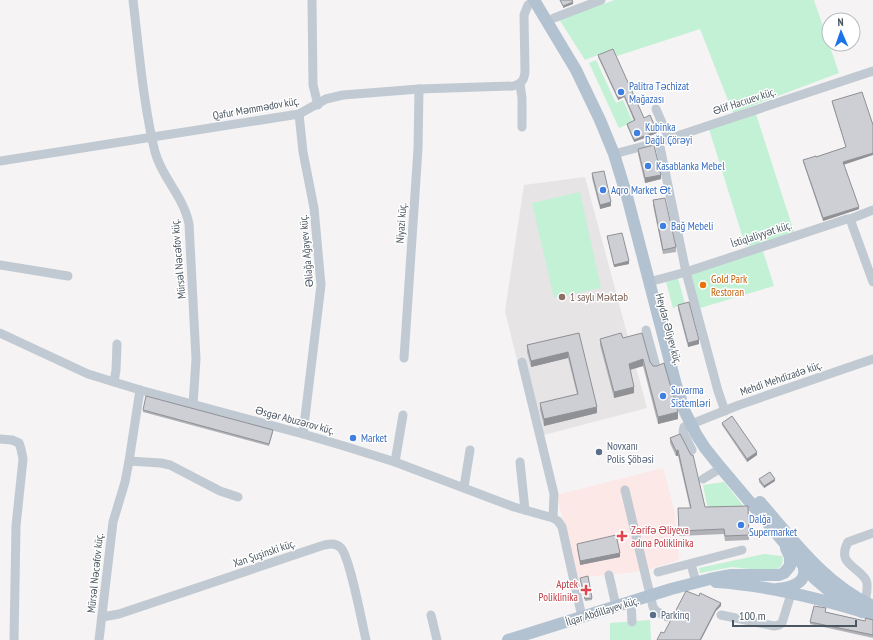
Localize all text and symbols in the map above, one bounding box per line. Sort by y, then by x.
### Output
north arrow [821,12,861,52]
text: N [837,15,844,29]
place label: Palitra Təchizat Mağazası [629,79,689,106]
street label: Əlif Hacıuev küç. [711,84,777,118]
marker: Palitra Təchizat Mağazası [616,87,626,97]
street label: Qafur Məmmədov küç. [212,93,300,122]
place label: Kubinka Dağlı Çörəyi [645,120,692,147]
marker: Kubinka Dağlı Çörəyi [632,128,642,138]
place label: Kasablanka Mebel [656,159,725,173]
marker: Kasablanka Mebel [643,161,653,171]
place label: Aqro Market Ət [611,183,671,197]
marker: Aqro Market Ət [598,185,608,195]
street label: Niyazi küç. [393,202,409,244]
street label: Əliağa Ağayev küç. [296,214,316,288]
street label: Mürsəl Nəcəfov küç. [168,218,188,300]
street label: İstiqlaliyyət küç. [729,218,793,250]
place label: Bağ Mebeli [671,219,713,233]
marker: Bağ Mebeli [658,221,668,231]
place label: Gold Park Restoran [711,272,748,299]
marker: Gold Park Restoran [698,280,708,290]
place label: 1 saylı Məktəb [570,290,628,304]
marker: 1 saylı Məktəb [557,292,567,302]
street label: Heydər Əliyev küç. [653,292,685,366]
street label: Mehdi Mehdizadə küç. [738,357,824,399]
place label: Suvarma Sistemləri [671,383,711,410]
marker: Suvarma Sistemləri [658,391,668,401]
street label: Əsgər Abuzərov küç. [254,403,336,437]
place label: Market [361,431,387,445]
marker: Market [348,433,358,443]
place label: Novxanı Polis Şöbəsi [607,439,654,466]
marker: Novxanı Polis Şöbəsi [594,447,604,457]
place label: Dalğa Supermarket [749,512,797,539]
marker: Dalğa Supermarket [736,520,746,530]
place label: Zərifə Əliyeva adına Poliklinika [631,523,694,550]
marker: Zərifə Əliyeva adına Poliklinika [616,530,628,542]
street label: Mürsəl Nəcəfov küç. [84,532,106,614]
street label: Xan Şuşinski küç. [231,536,297,570]
place label: Aptek Poliklinika [539,577,579,604]
marker: Aptek Poliklinika [581,585,591,595]
street label: İlqar Abdillayev küç. [564,593,640,629]
scale bar [733,602,856,628]
place label: Parkinq [661,608,690,622]
text: 100 m [739,608,766,623]
marker: Parkinq [648,610,658,620]

